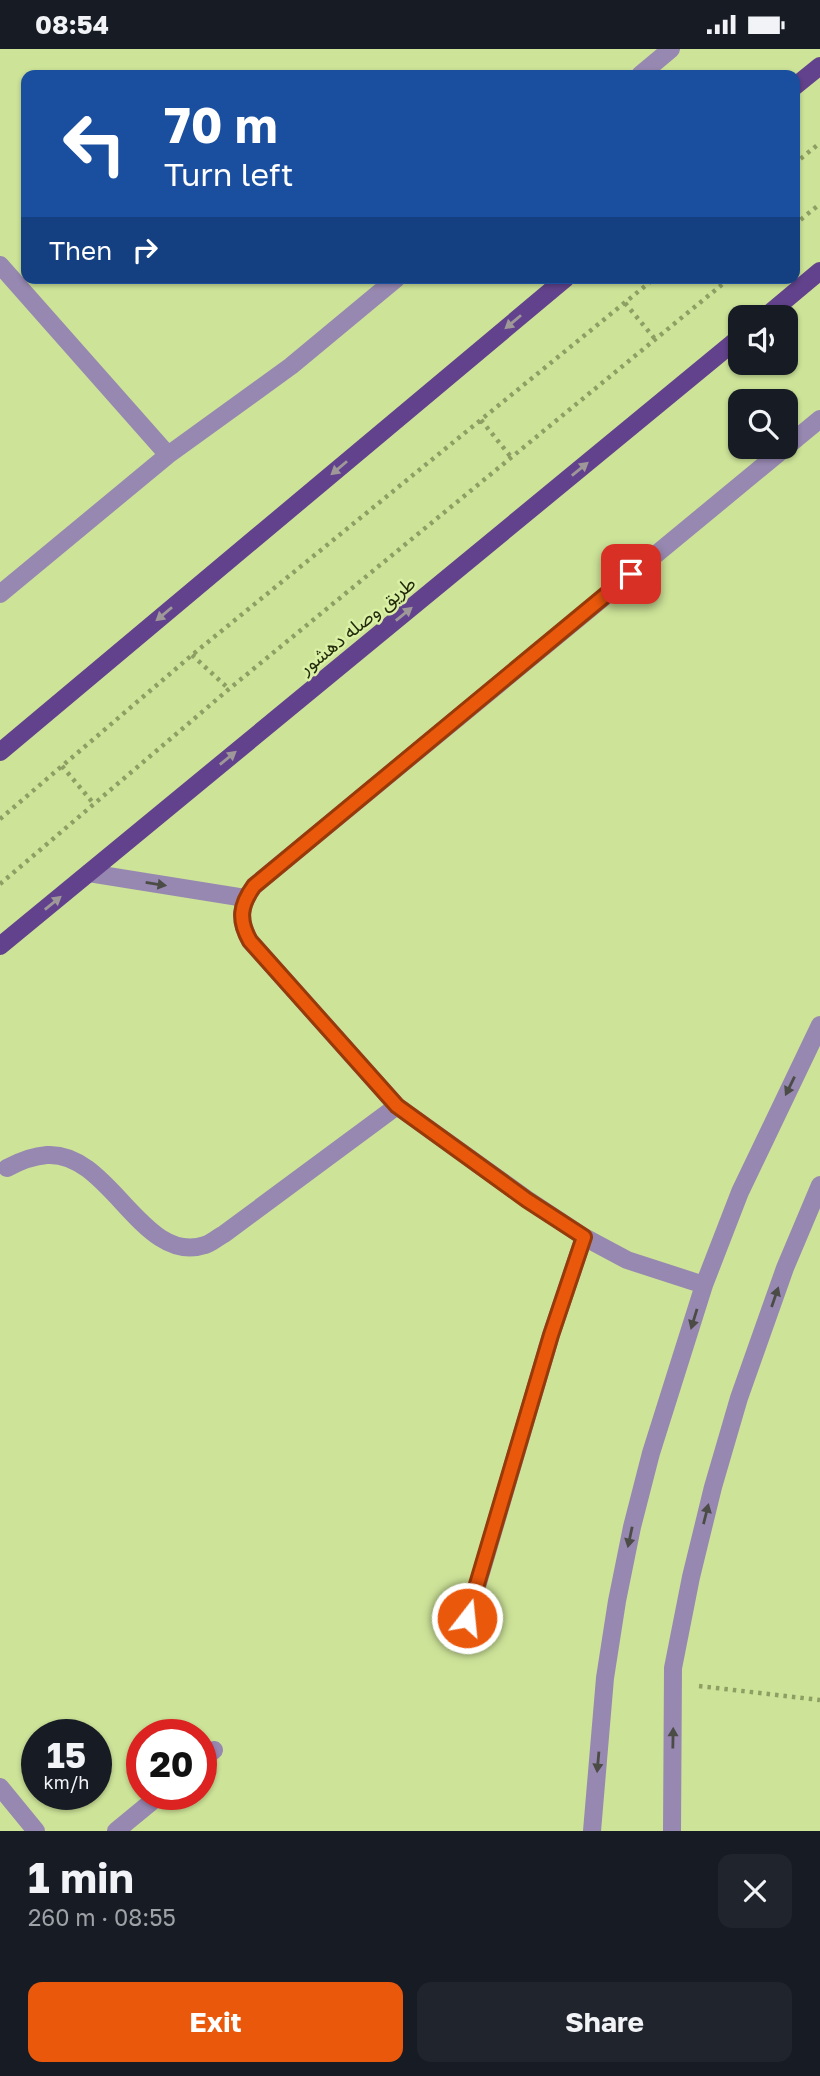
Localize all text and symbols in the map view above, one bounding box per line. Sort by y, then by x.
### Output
text: 08:54 [35,9,109,40]
text: 70 m [164,95,278,154]
icon: left [49,98,140,189]
text: Turn left [164,155,293,193]
icon: right [126,231,164,269]
text: Then [49,235,112,266]
map controls [728,305,798,459]
button: sound [728,305,798,375]
one-way arrow [505,314,522,329]
button: search [728,389,798,459]
one-way arrow [330,460,347,475]
one-way arrow [571,462,588,477]
pin [601,544,661,604]
icon: arrive [612,555,650,593]
street label: طريق وصله دهشور [293,571,420,680]
one-way arrow [155,606,173,622]
one-way arrow [396,607,413,622]
one-way arrow [219,751,237,766]
one-way arrow [145,879,167,890]
one-way arrow [43,895,61,910]
one-way arrow [784,1076,796,1096]
one-way arrow [770,1287,781,1308]
one-way arrow [688,1309,699,1330]
one-way arrow [701,1503,712,1525]
one-way arrow [625,1526,636,1548]
position arrow [430,1581,504,1655]
speed limit sign: 20 [126,1719,217,1810]
one-way arrow [667,1727,679,1749]
text: 15 [47,1734,86,1776]
one-way arrow [592,1751,603,1773]
text: km/h [44,1771,89,1793]
text: 1 min [28,1852,134,1902]
button: close [718,1854,792,1928]
text: 260 m · 08:55 [28,1903,176,1931]
button: Exit [28,1982,403,2062]
button: Share [417,1982,792,2062]

